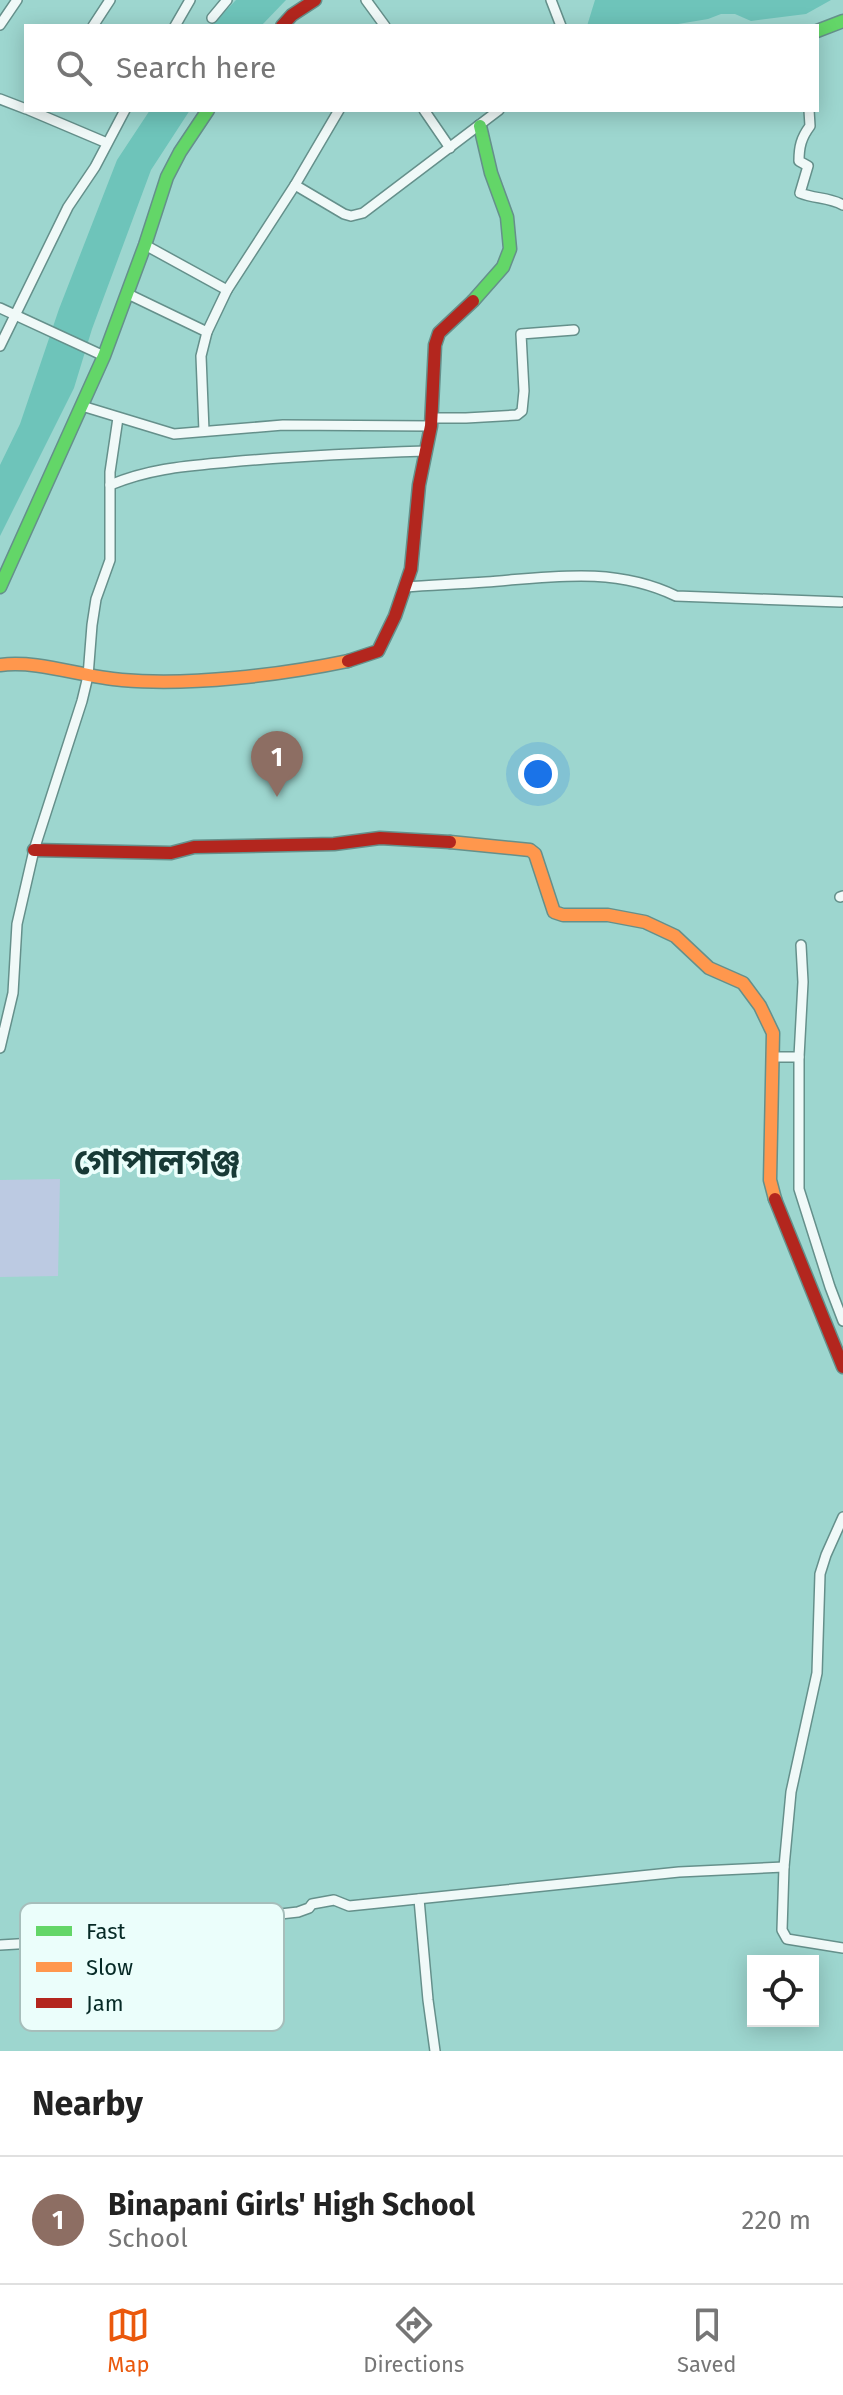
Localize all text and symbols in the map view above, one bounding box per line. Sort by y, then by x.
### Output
search box [24,24,819,112]
icon: search [52,46,96,90]
text: Search here [116,50,276,86]
pin: 1 [251,731,303,797]
your location [518,754,558,794]
district label: গোপালগঞ্জ [74,1140,240,1184]
legend [20,1903,284,2031]
text: Fast [86,1918,126,1945]
text: Slow [86,1954,133,1981]
map controls [747,1955,819,2027]
button: locate [747,1955,819,2027]
text: Jam [86,1990,124,2017]
text: Nearby [32,2083,143,2124]
text: Binapani Girls' High School [108,2187,475,2223]
text: 1 [52,2205,64,2236]
text: 220 m [742,2205,811,2236]
text: School [108,2223,188,2254]
tab: Map [106,2303,150,2378]
tab: Directions [363,2303,464,2378]
tab: Saved [677,2303,737,2378]

